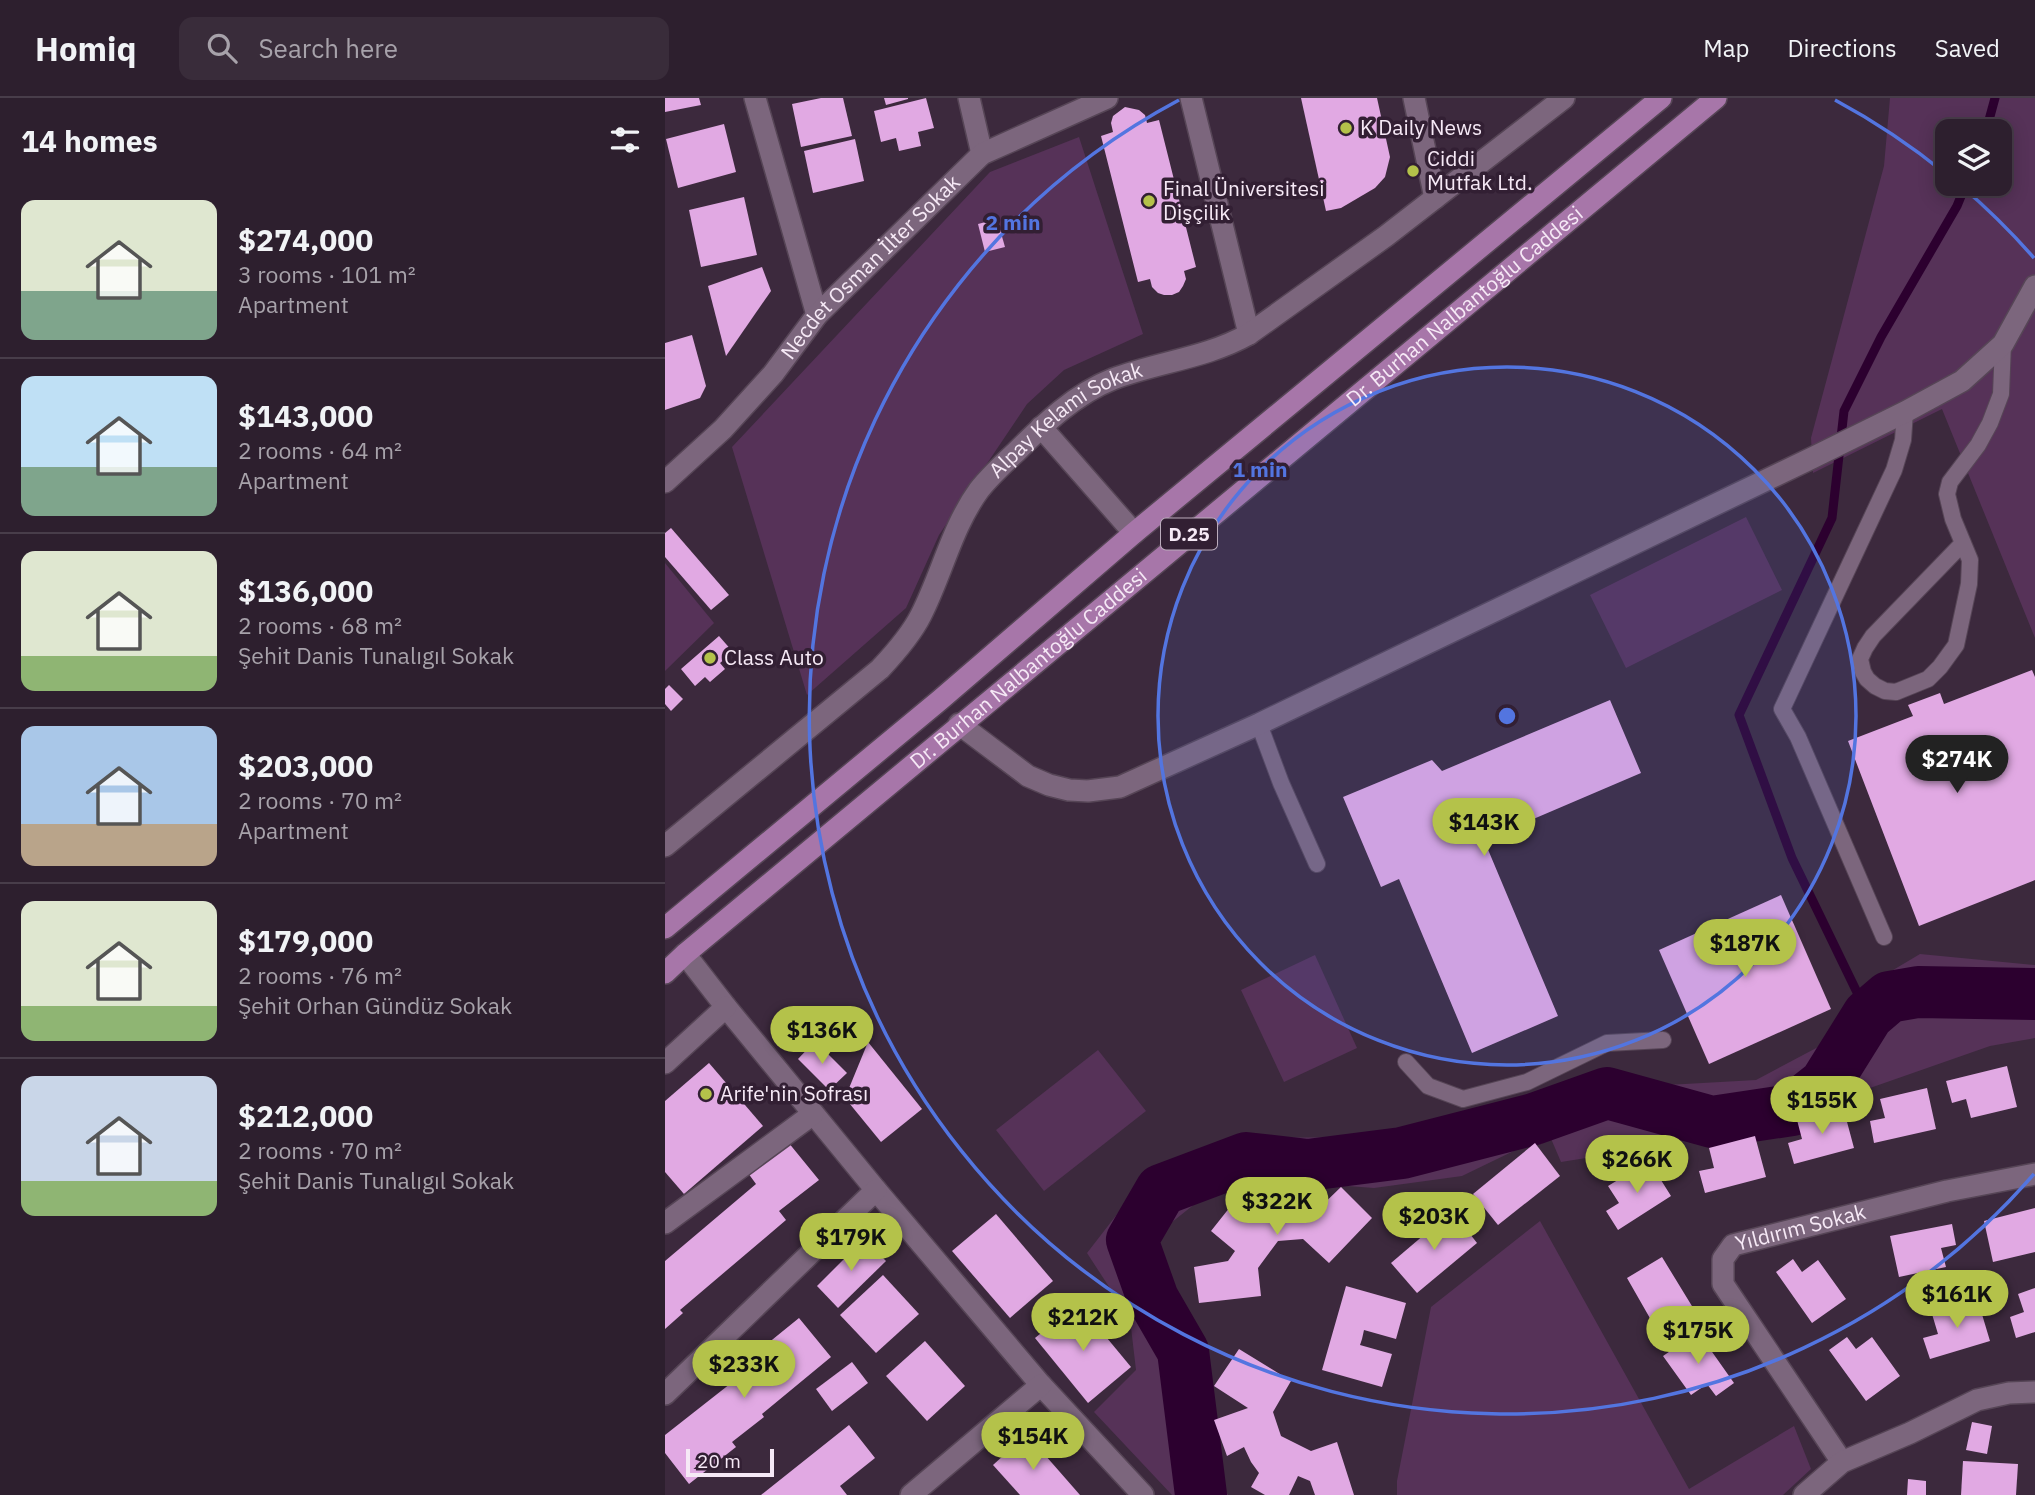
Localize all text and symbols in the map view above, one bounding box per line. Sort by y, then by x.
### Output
search box [179,17,669,80]
text: Homiq [35,27,137,70]
icon: search [203,29,241,67]
text: Search here [259,31,398,65]
text: Map [1703,32,1749,64]
text: Directions [1787,32,1897,64]
text: Saved [1935,32,2000,64]
place label: K Daily News [1360,113,1482,141]
map controls [1935,119,2012,196]
button: layers [1935,119,2012,196]
marker: K Daily News [1338,120,1354,136]
text: 14 homes [21,121,158,160]
icon: filters [606,121,644,159]
place label: Ciddi Mutfak Ltd. [1427,144,1533,196]
marker: Ciddi Mutfak Ltd. [1405,163,1421,179]
street label: Necdet Osman İlter Sokak [774,168,966,365]
place label: Final Üniversitesi Dişçilik [1163,174,1324,226]
marker: Final Üniversitesi Dişçilik [1141,193,1157,209]
street label: Dr. Burhan Nalbantoğlu Caddesi [1340,199,1588,412]
text: 2 min [986,208,1040,236]
text: $274,000 [238,220,373,259]
icon: home [77,228,161,312]
text: 3 rooms · 101 m² [238,259,416,289]
text: Apartment [238,289,349,319]
street label: Alpay Kelami Sokak [982,355,1146,483]
text: $143,000 [238,396,373,435]
icon: home [77,404,161,488]
text: 2 rooms · 64 m² [238,435,402,465]
text: 1 min [1233,455,1287,483]
text: Apartment [238,465,349,495]
road number: D.25 [1161,518,1217,550]
street label: Dr. Burhan Nalbantoğlu Caddesi [904,562,1152,775]
text: $136,000 [238,571,373,610]
icon: home [77,579,161,663]
text: 2 rooms · 68 m² [238,610,402,640]
text: Şehit Danis Tunalıgıl Sokak [238,640,514,670]
place label: Class Auto [724,643,824,671]
marker: Class Auto [702,650,718,666]
centre of rings [1495,704,1519,728]
pin: $274K [1908,736,2006,795]
text: $274K [1921,743,1993,773]
text: $203,000 [238,746,373,785]
icon: home [77,754,161,838]
text: 2 rooms · 70 m² [238,785,402,815]
pin: $143K [1435,798,1533,858]
text: $143K [1448,806,1520,836]
text: Apartment [238,815,349,845]
pin: $187K [1696,920,1794,979]
text: $179,000 [238,921,373,960]
text: $187K [1709,927,1781,957]
icon: home [77,929,161,1013]
text: 2 rooms · 76 m² [238,960,402,990]
text: Şehit Orhan Gündüz Sokak [238,990,512,1020]
pin: $136K [773,1006,871,1066]
text: $136K [786,1014,858,1044]
pin: $155K [1773,1076,1871,1136]
place label: Arife'nin Sofrası [720,1079,868,1107]
text: $155K [1786,1084,1858,1114]
marker: Arife'nin Sofrası [698,1086,714,1102]
text: $212,000 [238,1096,373,1135]
icon: home [77,1104,161,1188]
text: 2 rooms · 70 m² [238,1135,402,1165]
pin: $266K [1588,1136,1686,1195]
text: $266K [1601,1143,1673,1173]
text: Şehit Danis Tunalıgıl Sokak [238,1165,514,1195]
pin: $322K [1228,1178,1326,1237]
text: $322K [1241,1185,1313,1215]
pin: $203K [1385,1192,1483,1252]
street label: Yıldırım Sokak [1732,1197,1868,1257]
text: $203K [1398,1200,1470,1230]
pin: $179K [802,1214,900,1273]
text: $179K [815,1221,887,1251]
pin: $161K [1908,1270,2006,1330]
text: $161K [1921,1278,1993,1308]
pin: $212K [1034,1294,1132,1353]
text: $212K [1047,1301,1119,1331]
pin: $175K [1649,1306,1747,1366]
text: $175K [1662,1314,1734,1344]
pin: $233K [695,1340,793,1400]
text: $233K [708,1348,780,1378]
pin: $154K [984,1412,1082,1472]
text: $154K [997,1420,1069,1450]
scale bar [686,1446,773,1478]
text: 20 m [697,1449,741,1473]

